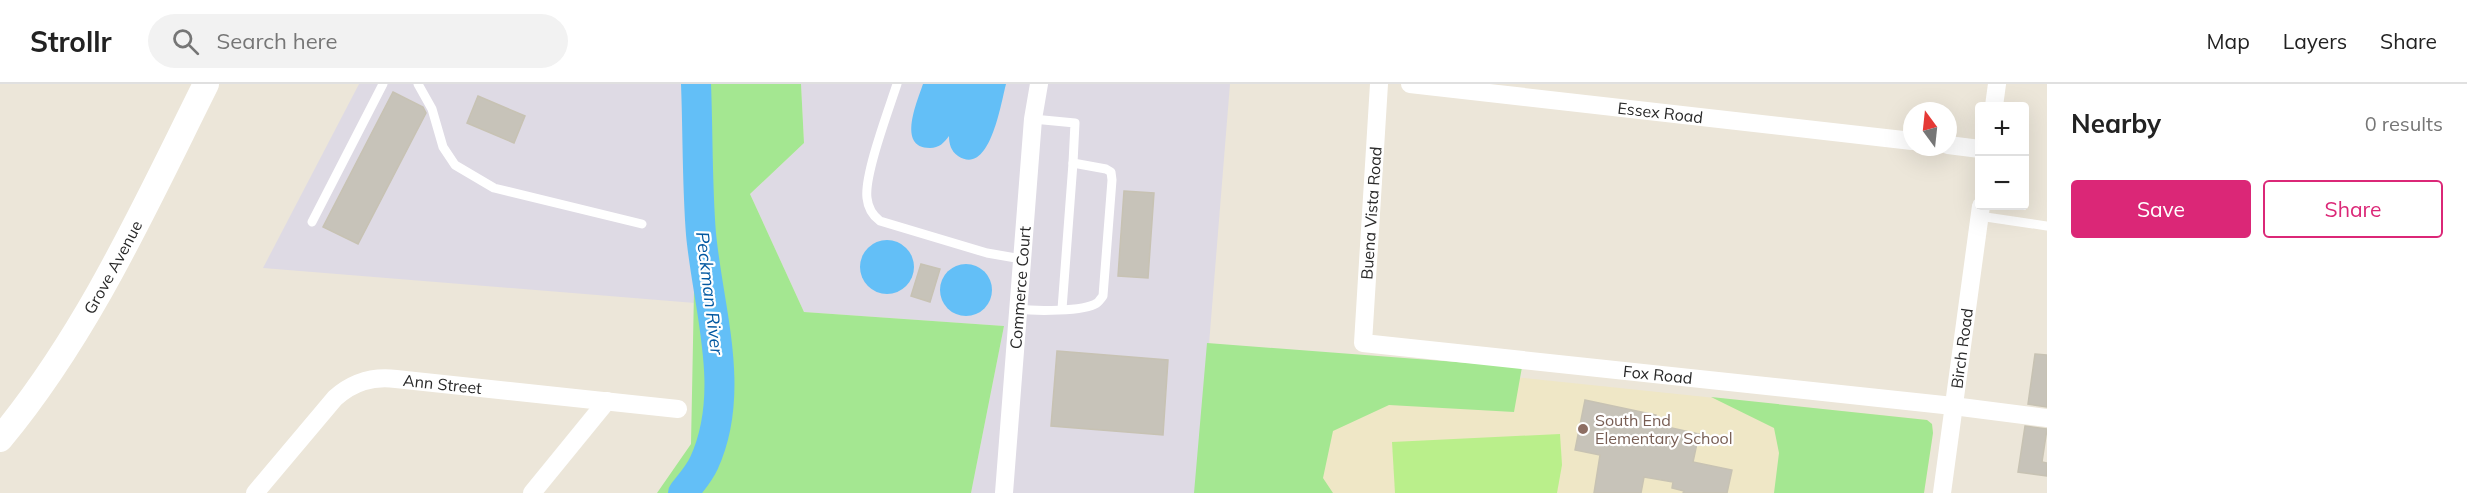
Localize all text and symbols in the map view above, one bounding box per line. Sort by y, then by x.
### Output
search box [148,14,568,68]
text: Strollr [30,24,112,59]
icon: search [169,25,202,58]
text: Search here [217,27,337,55]
text: Map [2207,28,2250,54]
text: Layers [2283,28,2347,54]
text: Share [2380,28,2437,54]
street label: Essex Road [1617,98,1704,127]
north arrow [1903,102,1957,156]
map controls [1975,102,2029,210]
button: + [1975,102,2029,156]
text: Nearby [2071,107,2161,140]
text: 0 results [2365,111,2443,136]
street label: Buena Vista Road [1356,146,1386,280]
button: − [1975,156,2029,210]
button: Save [2071,180,2251,238]
button: Share [2263,180,2443,238]
street label: Grove Avenue [79,217,146,317]
street label: Commerce Court [1005,225,1035,350]
water label: Peckman River [691,230,729,357]
street label: Birch Road [1946,307,1977,390]
street label: Fox Road [1622,361,1694,388]
street label: Ann Street [402,370,483,398]
place label: South End Elementary School [1595,410,1733,448]
marker: South End Elementary School [1576,422,1590,436]

